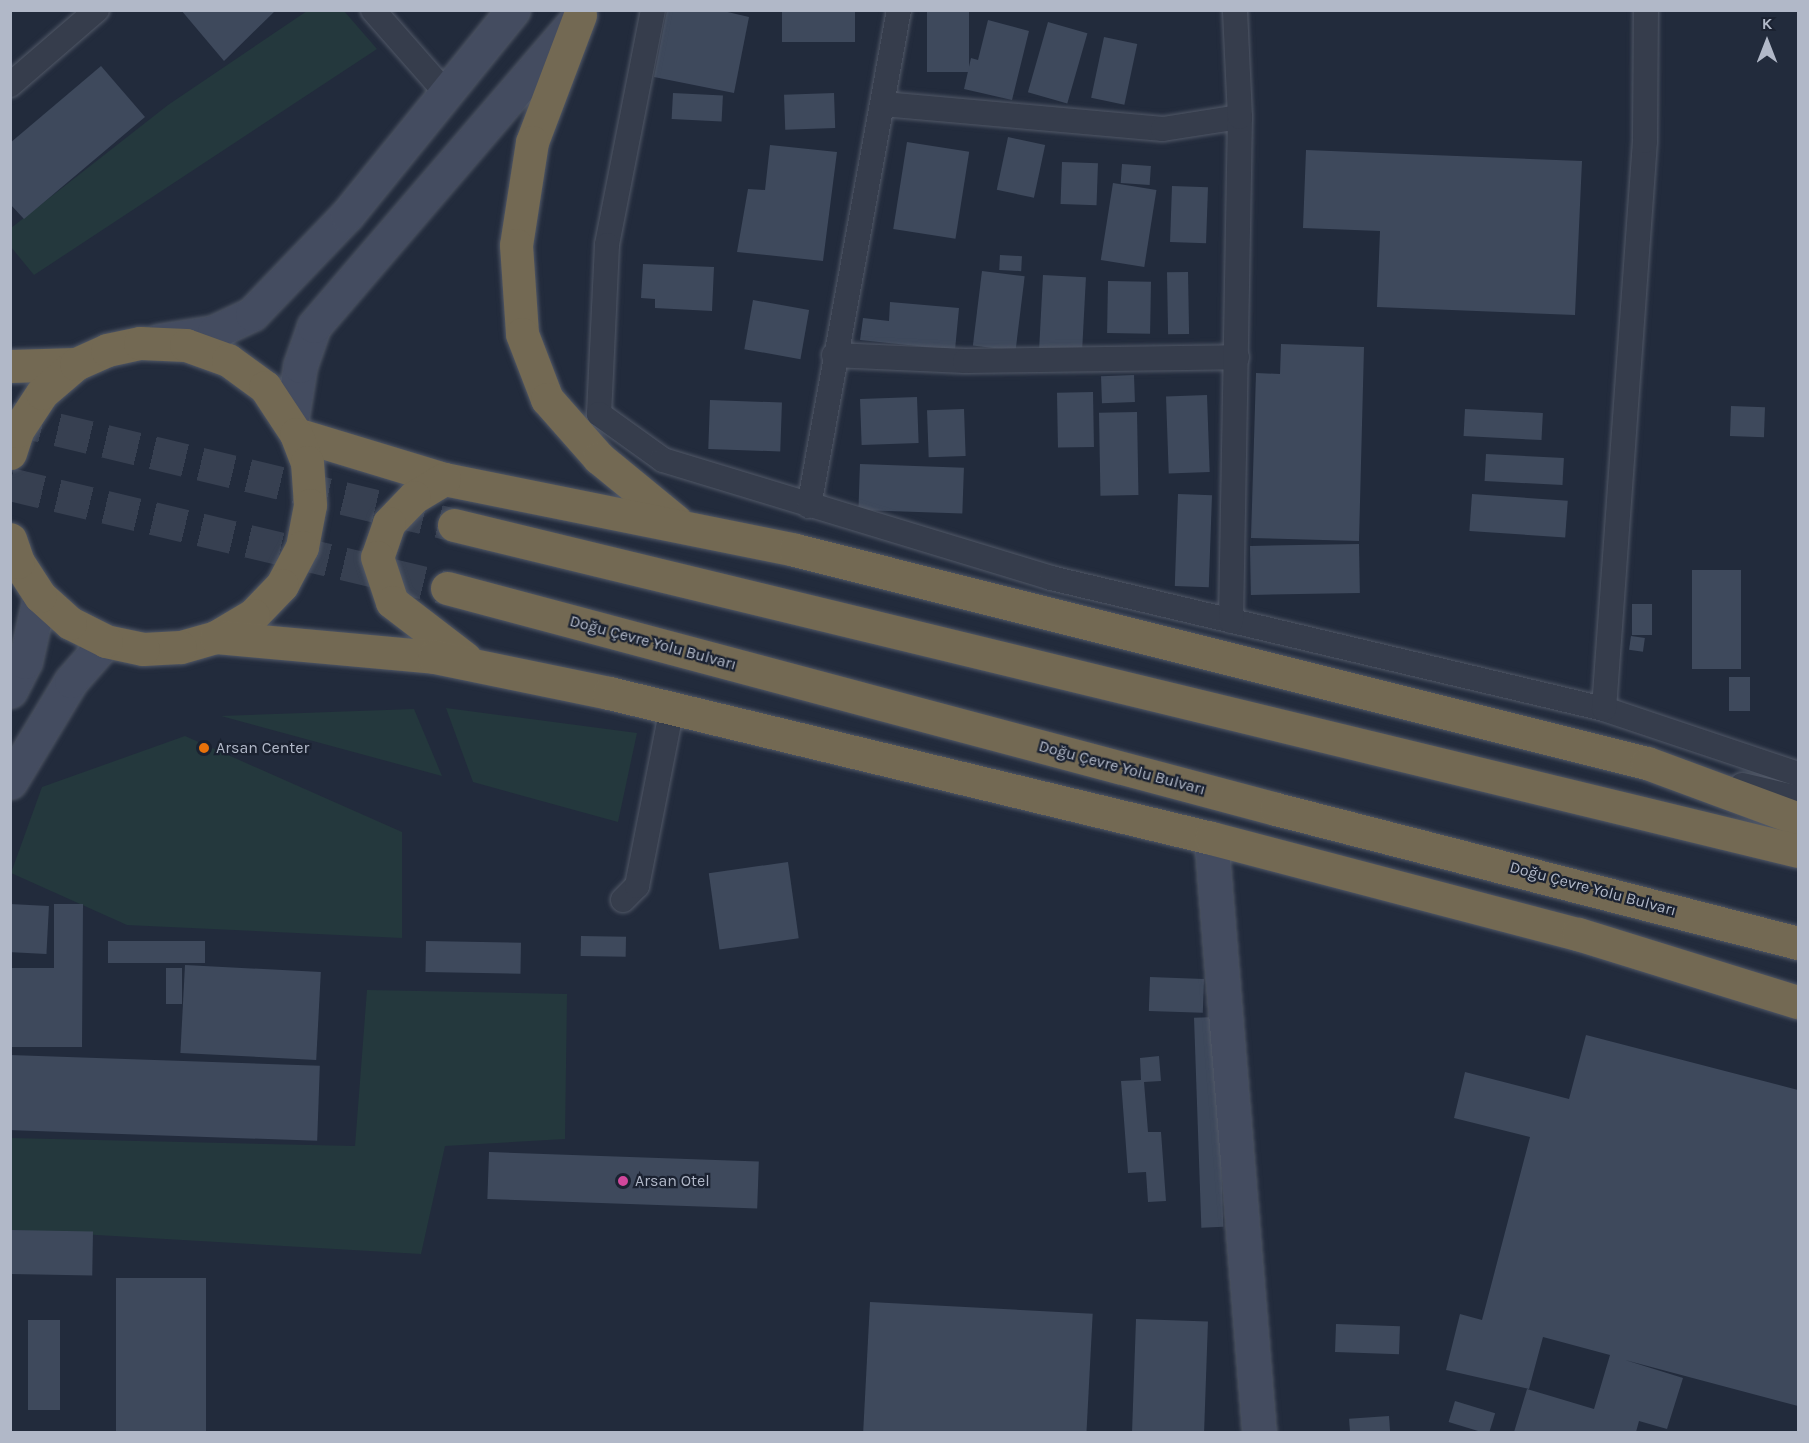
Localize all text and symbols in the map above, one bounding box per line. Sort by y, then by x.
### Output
north arrow [1737,12,1797,72]
text: K [1762,14,1772,33]
street label: Doğu Çevre Yolu Bulvarı [568,612,738,674]
street label: Doğu Çevre Yolu Bulvarı [1037,737,1207,799]
place label: Arsan Center [216,738,309,758]
marker: Arsan Center [197,741,211,755]
street label: Doğu Çevre Yolu Bulvarı [1508,858,1678,920]
place label: Arsan Otel [635,1171,710,1191]
marker: Arsan Otel [616,1174,630,1188]

